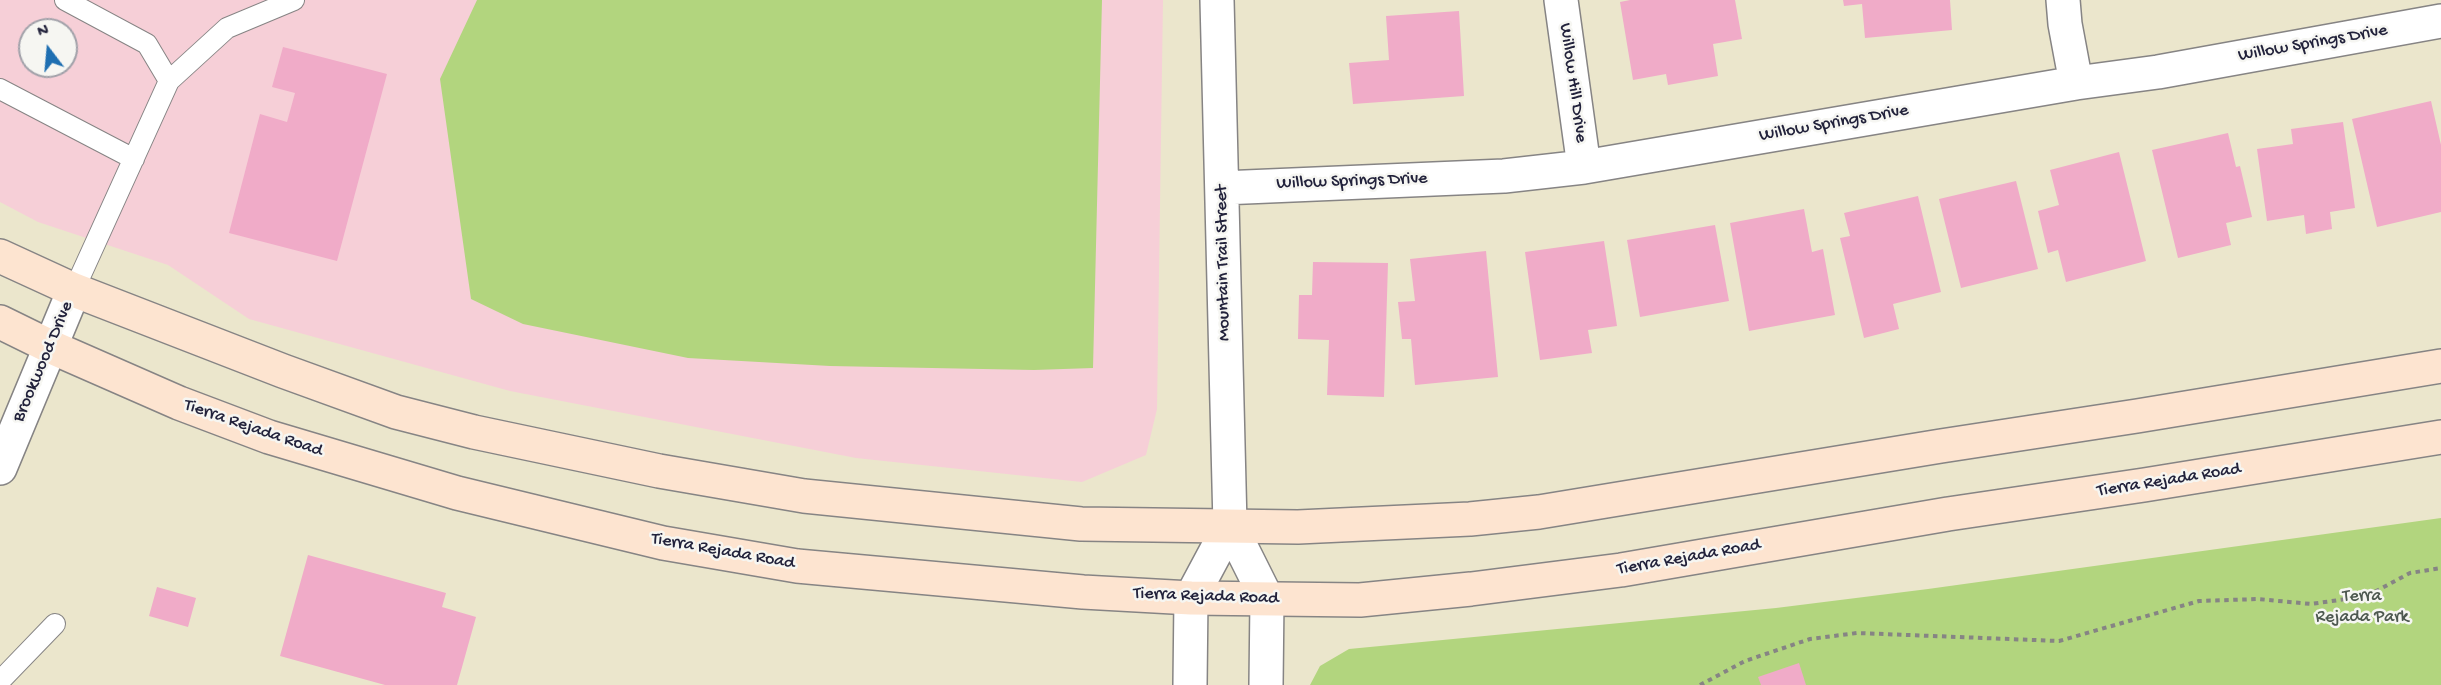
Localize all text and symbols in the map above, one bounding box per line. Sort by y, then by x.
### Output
north arrow [18,18,78,78]
street label: Willow Springs Drive [2237,20,2389,68]
text: N [36,22,51,43]
street label: Willow Hill Drive [1553,22,1591,144]
street label: Willow Springs Drive [1758,100,1910,148]
street label: Willow Springs Drive [1276,169,1428,195]
street label: Mountain Trail Street [1212,185,1236,341]
street label: Brookwood Drive [9,298,79,426]
street label: Tierra Rejada Road [181,395,325,463]
street label: Tierra Rejada Road [2096,459,2242,503]
street label: Tierra Rejada Road [650,529,796,575]
street label: Tierra Rejada Road [1616,535,1762,581]
street label: Tierra Rejada Road [1133,584,1279,610]
park label: Terra Rejada Park [2315,586,2409,628]

